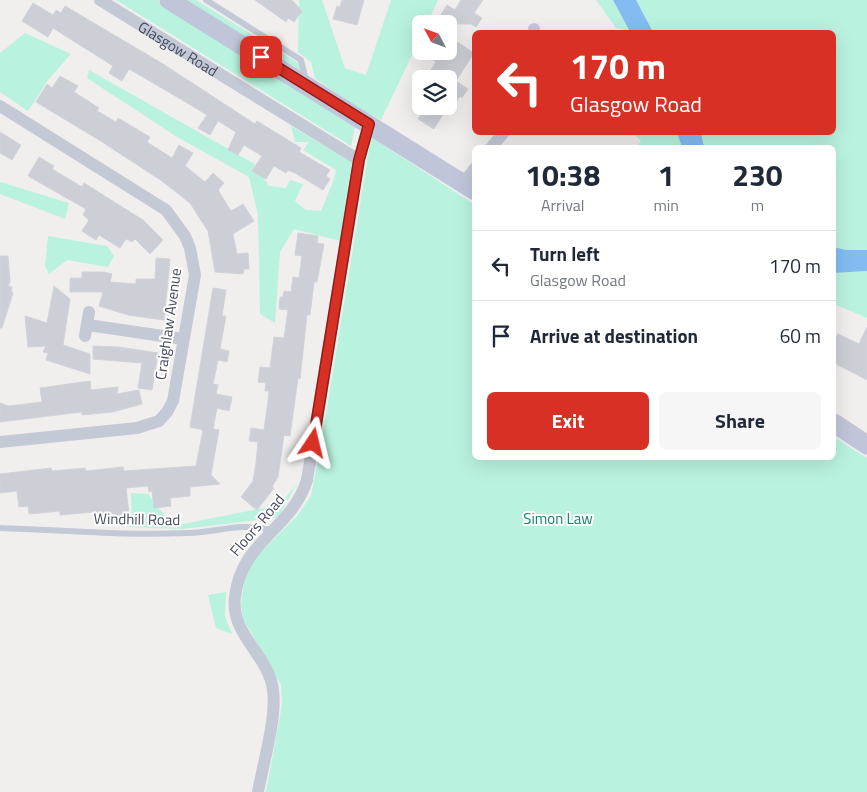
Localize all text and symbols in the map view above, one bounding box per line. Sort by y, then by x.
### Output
street label: Glasgow Road [134,15,223,82]
north arrow [412,15,458,60]
map controls [412,15,457,115]
pin [240,36,282,78]
text: 170 m [570,39,666,93]
icon: arrive [247,43,275,71]
icon: left [487,50,552,115]
button: layers [412,70,457,115]
text: Glasgow Road [570,87,702,121]
text: 10:38 [525,152,600,198]
text: 1 [658,152,675,198]
text: 230 [732,152,783,198]
text: Arrival [541,193,584,217]
text: min [653,193,679,217]
text: m [751,193,764,217]
text: Turn left [530,239,600,268]
text: 170 m [769,251,821,280]
icon: left [487,252,515,280]
street label: Craighlaw Avenue [149,267,187,381]
text: Glasgow Road [530,268,626,292]
text: Arrive at destination [530,321,698,350]
text: 60 m [780,321,821,350]
icon: arrive [487,322,515,350]
button: Exit [487,392,649,450]
button: Share [659,392,821,450]
position arrow [286,416,338,468]
street label: Floors Road [224,489,290,561]
street label: Windhill Road [93,507,181,531]
park label: Simon Law [523,507,593,530]

